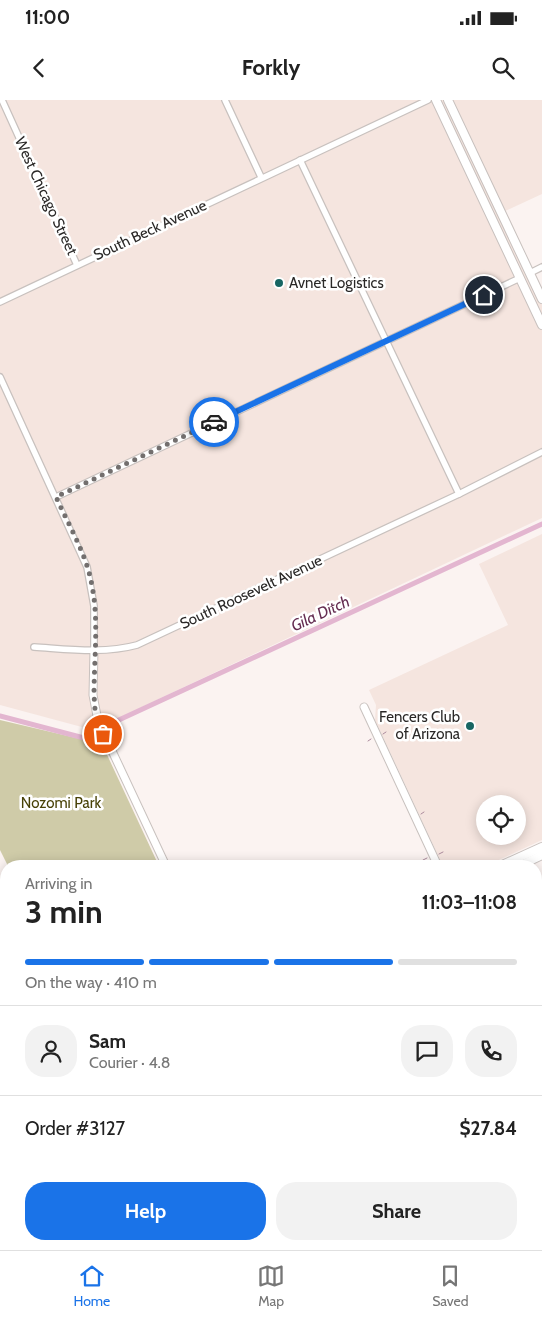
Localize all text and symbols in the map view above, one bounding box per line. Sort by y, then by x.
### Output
text: 11:00 [25,6,70,29]
icon: back [25,54,53,82]
text: Forkly [242,54,300,81]
icon: search [489,54,517,82]
street label: West Chicago Street [11,134,81,258]
street label: South Beck Avenue [91,196,210,264]
place label: Avnet Logistics [289,274,384,292]
pin [463,274,505,316]
marker: Avnet Logistics [273,277,285,289]
icon: home [470,281,498,309]
courier [189,397,239,447]
icon: car [200,408,228,436]
street label: South Roosevelt Avenue [177,551,325,633]
water label: Gila Ditch [288,592,353,635]
place label: Fencers Club of Arizona [379,708,461,743]
pin [82,713,124,755]
icon: bag [89,720,117,748]
marker: Fencers Club of Arizona [464,720,476,732]
park label: Nozomi Park [21,794,101,812]
map controls [476,795,526,845]
button: locate [476,795,526,845]
text: Arriving in [25,874,92,893]
text: 11:03–11:08 [422,891,517,914]
text: 3 min [25,892,103,931]
text: On the way · 410 m [25,973,157,992]
button: person [25,1025,77,1077]
button: chat [401,1025,453,1077]
button: phone [465,1025,517,1077]
text: Sam [89,1030,126,1053]
text: Courier · 4.8 [89,1053,171,1072]
text: Order #3127 [25,1117,125,1140]
text: $27.84 [459,1117,517,1140]
button: Help [25,1182,266,1240]
button: Share [276,1182,517,1240]
tab: Home [73,1262,110,1310]
tab: Map [257,1262,285,1310]
tab: Saved [432,1262,469,1310]

